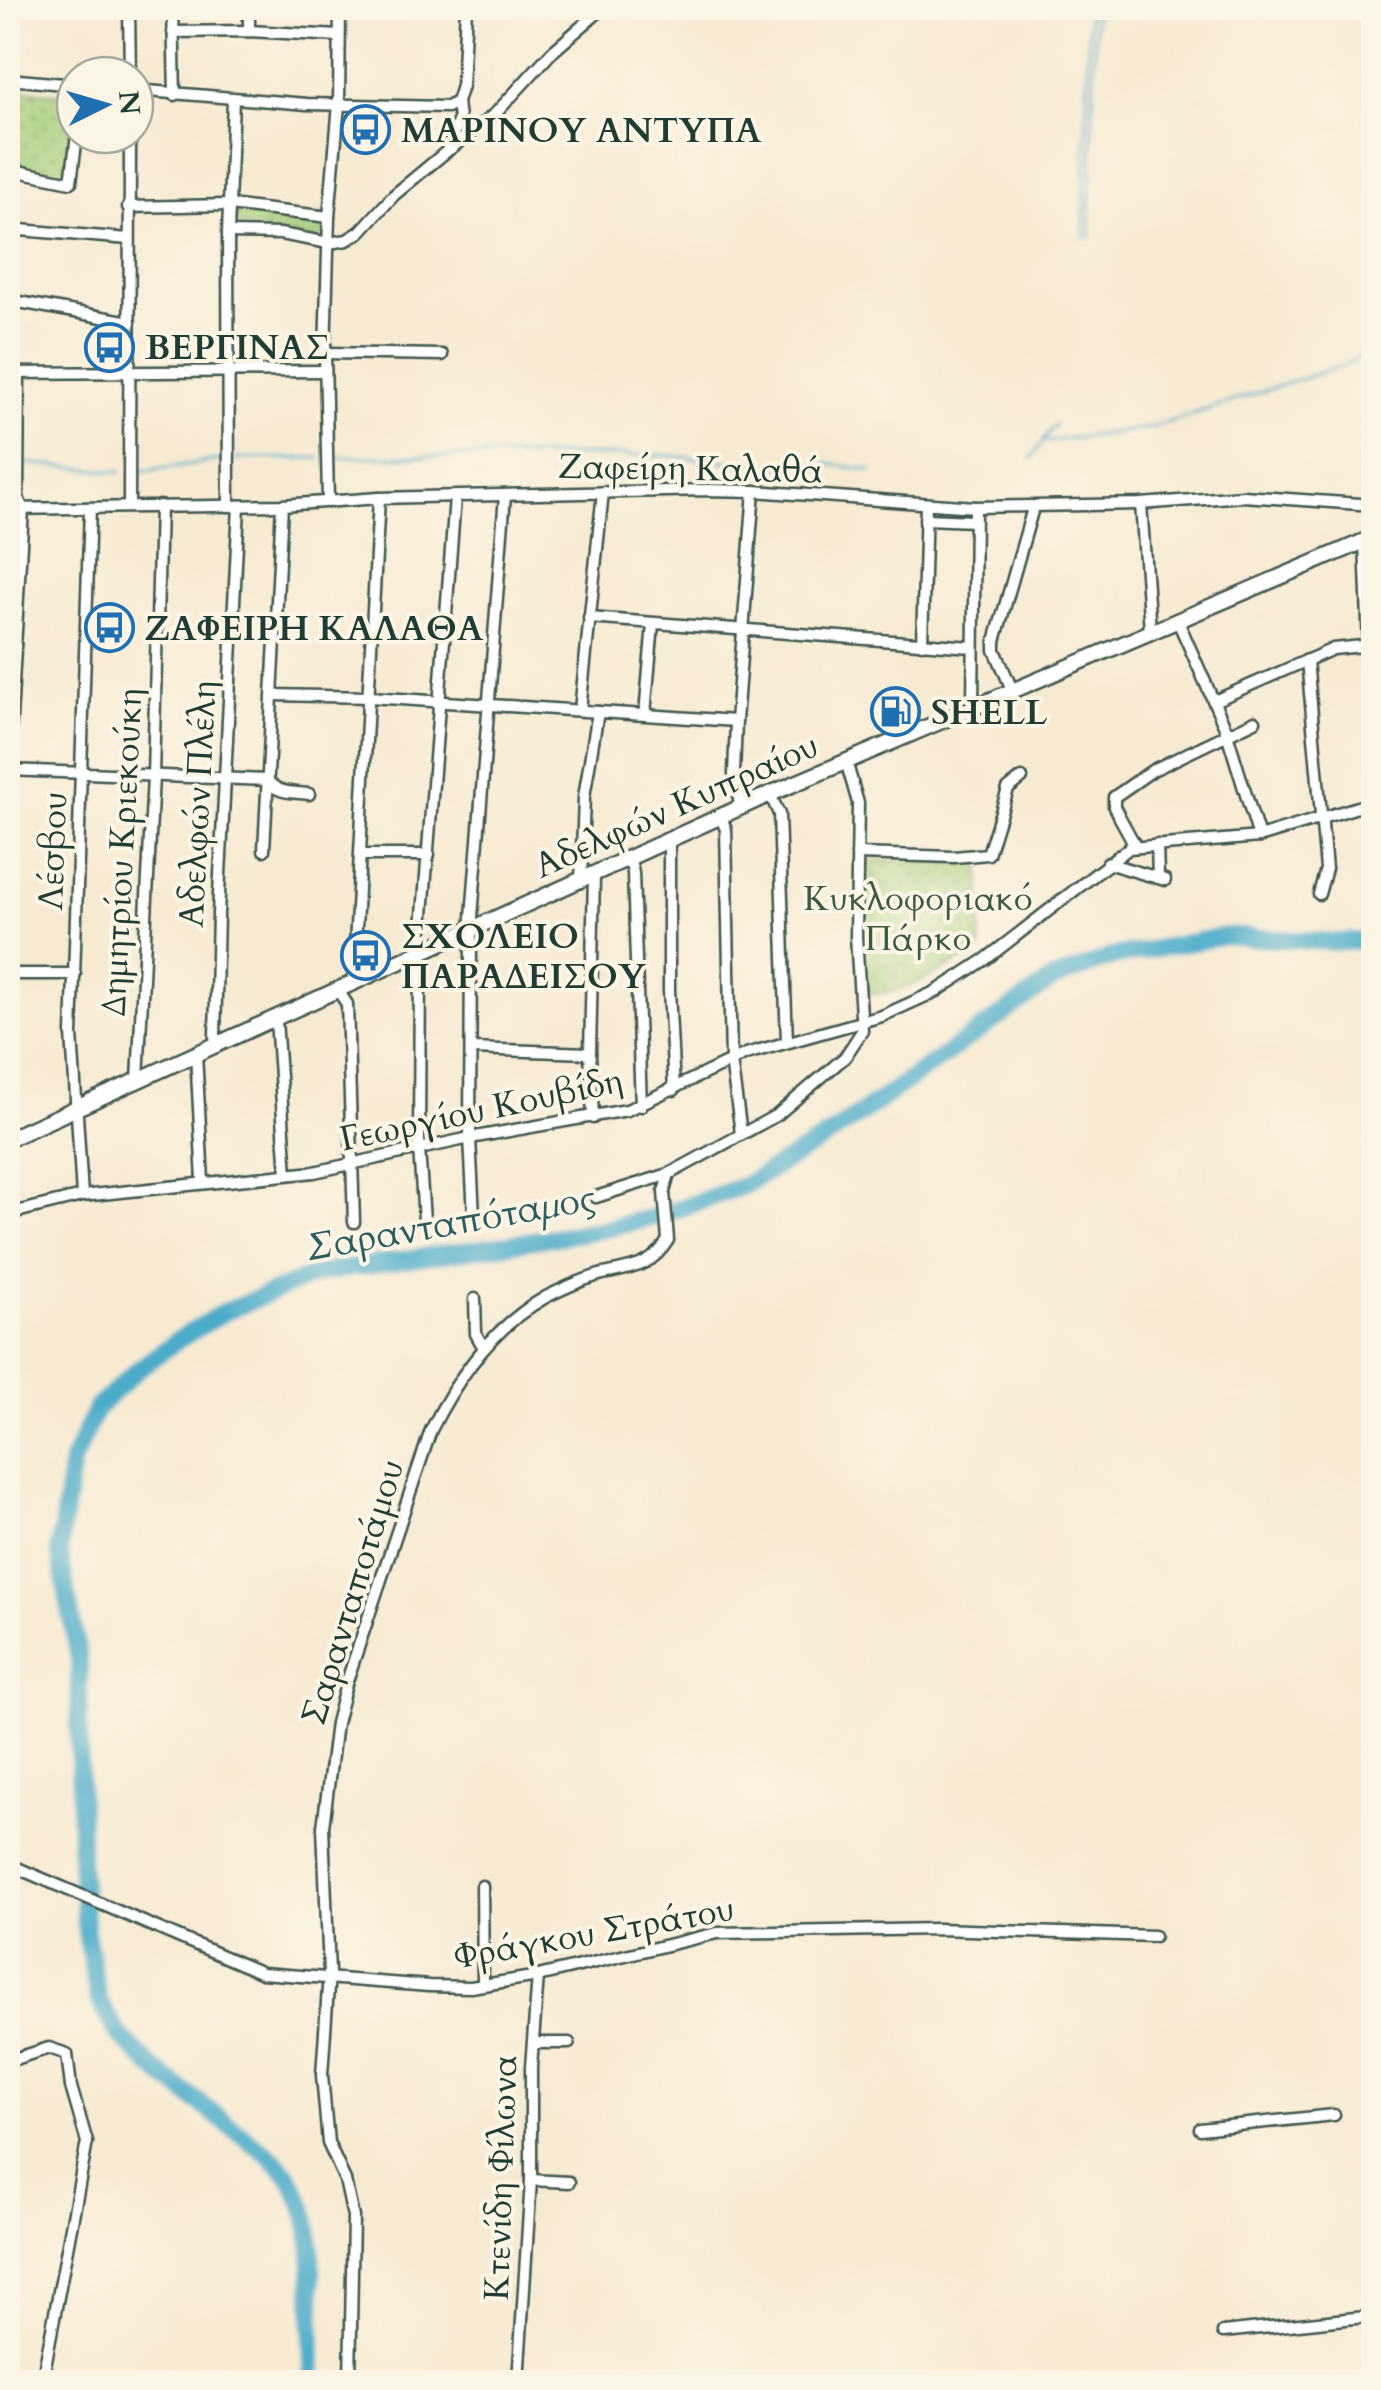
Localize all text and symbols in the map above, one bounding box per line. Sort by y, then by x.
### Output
north arrow [55,55,155,155]
text: N [109,89,149,117]
bus stop icon: ΜΑΡΙΝΟΥ ΑΝΤΥΠΑ [340,104,392,156]
place label: ΜΑΡΙΝΟΥ ΑΝΤΥΠΑ [401,107,762,155]
bus stop icon: ΒΕΡΓΙΝΑΣ [84,321,136,373]
place label: ΒΕΡΓΙΝΑΣ [145,324,329,372]
street label: Ζαφείρη Καλαθά [558,443,824,495]
bus stop icon: ΖΑΦΕΙΡΗ ΚΑΛΑΘΑ [83,602,135,654]
place label: ΖΑΦΕΙΡΗ ΚΑΛΑΘΑ [144,605,484,653]
street label: Αδελφών Πλέλη [168,679,228,929]
fuel station icon: SHELL [870,686,922,738]
street label: Δημητρίου Κριεκούκη [89,687,155,1017]
place label: SHELL [931,689,1048,737]
street label: Αδελφών Κυπραίου [527,722,826,890]
street label: Λέσβου [27,791,79,911]
park label: Κυκλοφοριακό Πάρκο [803,875,1033,963]
place label: ΣΧΟΛΕΙΟ ΠΑΡΑΔΕΙΣΟΥ [401,913,646,1001]
bus stop icon: ΣΧΟΛΕΙΟ ΠΑΡΑΔΕΙΣΟΥ [340,930,392,982]
street label: Γεωργίου Κουβίδη [336,1057,627,1163]
water label: Σαρανταπόταμος [303,1172,600,1274]
street label: Σαρανταποτάμου [290,1454,416,1731]
street label: Φράγκου Στράτου [450,1885,738,1981]
street label: Κτενίδη Φίλωνα [473,2055,529,2301]

